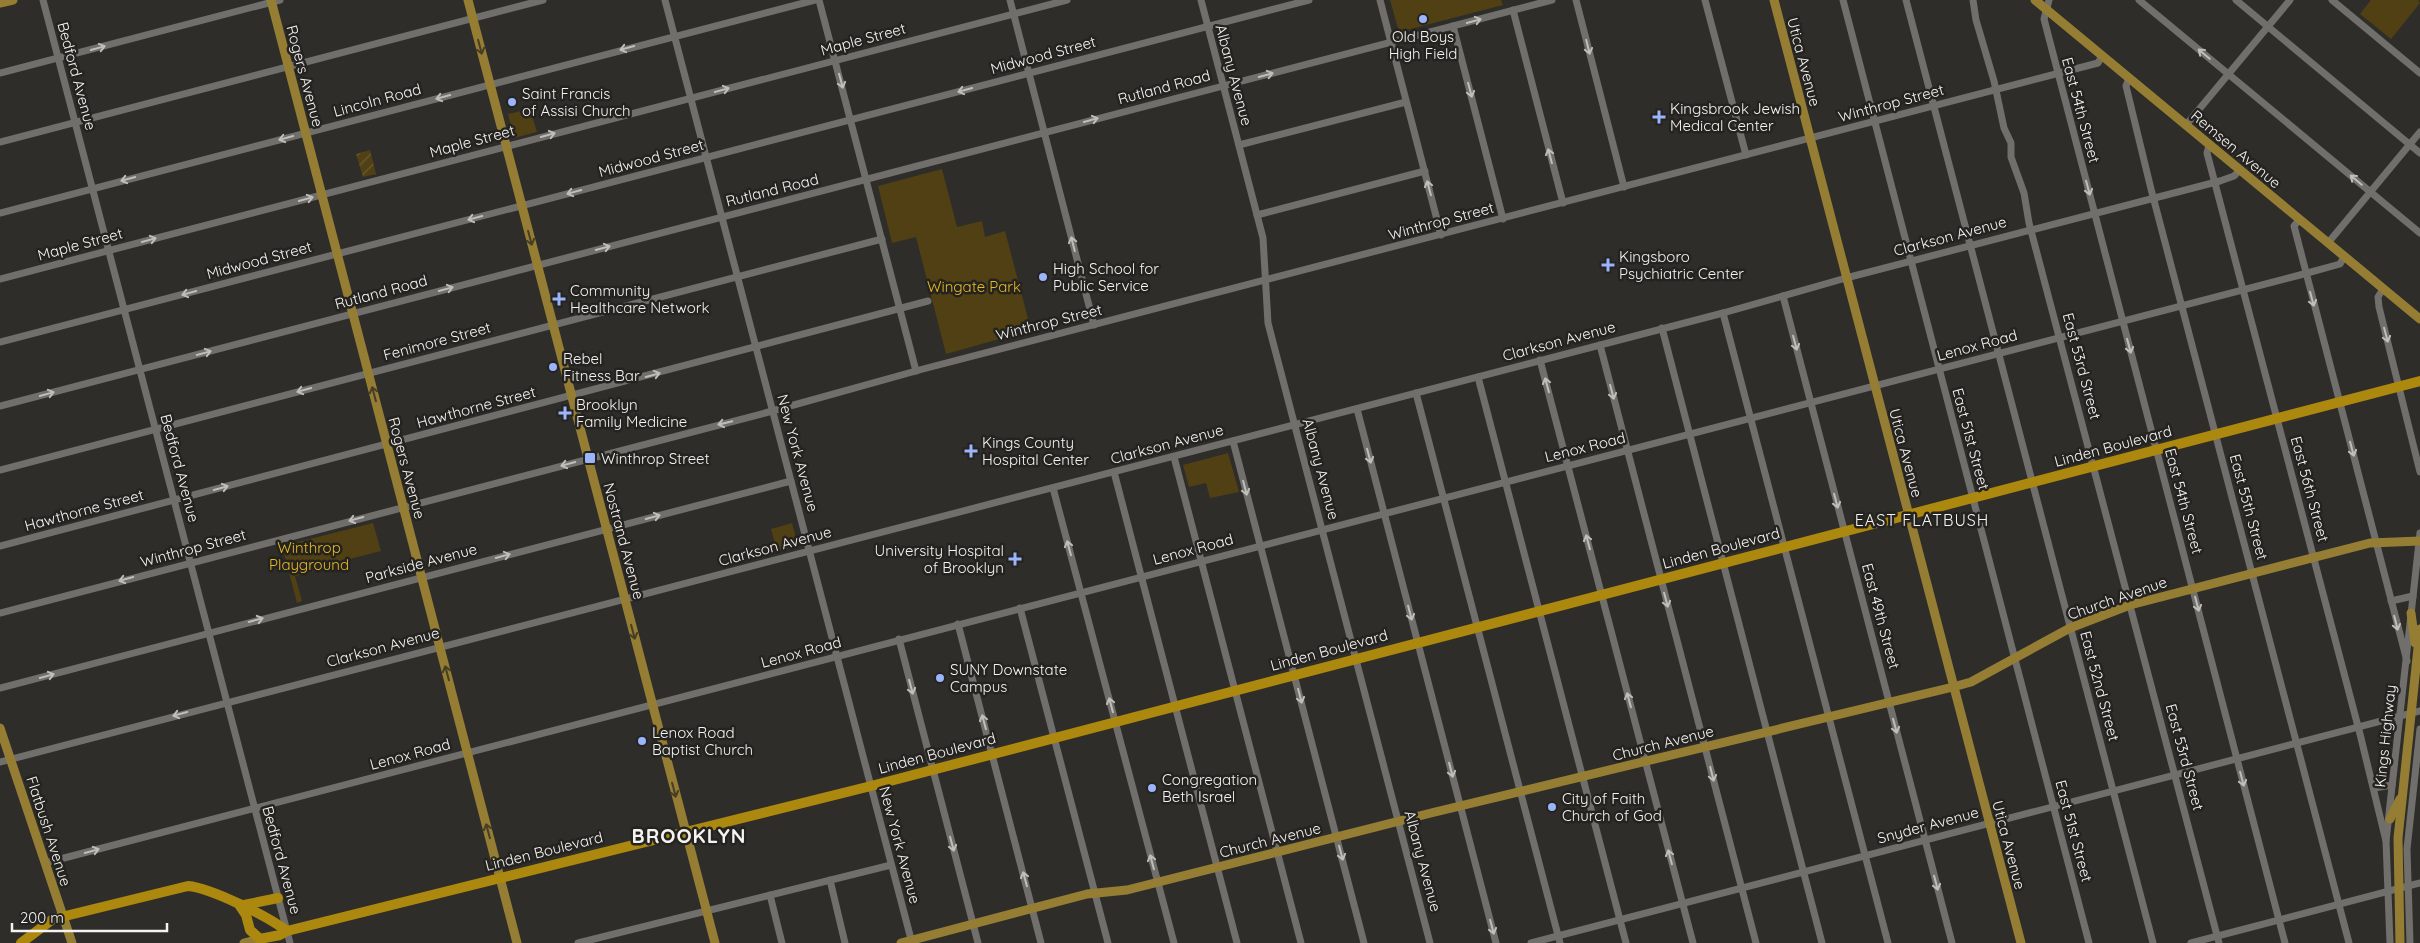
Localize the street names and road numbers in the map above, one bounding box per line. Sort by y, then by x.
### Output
street label: Utica Avenue [1783,15,1825,109]
street label: Maple Street [818,19,908,59]
street label: Bedford Avenue [53,20,101,132]
street label: Albany Avenue [1211,22,1257,128]
street label: Rogers Avenue [282,23,328,129]
street label: Midwood Street [988,32,1098,78]
street label: East 54th Street [2058,55,2104,165]
street label: Rutland Road [1116,66,1212,108]
street label: Lincoln Road [331,79,423,121]
street label: Winthrop Street [1836,80,1946,126]
street label: Remsen Avenue [2187,106,2285,192]
street label: Maple Street [427,121,517,161]
street label: Midwood Street [596,135,706,181]
street label: Rutland Road [724,169,820,211]
street label: Winthrop Street [1386,198,1496,244]
street label: Clarkson Avenue [1891,212,2009,260]
street label: Maple Street [35,224,125,264]
street label: Midwood Street [204,237,314,283]
street label: Rutland Road [333,271,429,313]
street label: Winthrop Street [994,300,1104,344]
street label: East 53rd Street [2059,311,2105,421]
street label: Clarkson Avenue [1500,317,1618,365]
street label: Fenimore Street [381,318,493,364]
street label: Lenox Road [1935,325,2019,365]
street label: Hawthorne Street [414,382,538,432]
street label: East 51st Street [1948,386,1994,492]
street label: New York Avenue [773,392,823,514]
street label: Utica Avenue [1885,406,1927,500]
street label: Bedford Avenue [156,412,204,524]
street label: Rogers Avenue [384,415,430,521]
street label: Albany Avenue [1298,416,1344,522]
street label: Clarkson Avenue [1108,420,1226,468]
street label: Linden Boulevard [2052,421,2174,471]
street label: Lenox Road [1543,428,1627,466]
street label: East 56th Street [2287,434,2333,544]
street label: East 54th Street [2161,446,2207,556]
street label: East 55th Street [2226,452,2272,562]
street label: Nostrand Avenue [599,481,649,601]
street label: Hawthorne Street [22,485,146,535]
street label: Clarkson Avenue [716,522,834,570]
street label: Linden Boulevard [1660,523,1782,573]
street label: Winthrop Street [138,525,248,571]
street label: Lenox Road [1151,529,1235,569]
street label: Parkside Avenue [363,539,479,587]
street label: East 49th Street [1858,561,1904,671]
street label: Church Avenue [2065,572,2169,624]
street label: Clarkson Avenue [324,623,442,671]
street label: Linden Boulevard [1268,625,1390,675]
street label: East 52nd Street [2076,629,2124,743]
street label: Lenox Road [759,632,843,672]
street label: Kings Highway [2370,684,2400,788]
street label: East 53rd Street [2162,702,2208,812]
street label: Church Avenue [1610,721,1716,765]
street label: Linden Boulevard [876,728,998,778]
street label: Lenox Road [368,734,452,774]
street label: Flatbush Avenue [22,774,76,888]
street label: East 51st Street [2051,778,2097,884]
street label: New York Avenue [875,784,925,906]
street label: Utica Avenue [1988,798,2030,892]
street label: Snyder Avenue [1875,802,1981,848]
street label: Bedford Avenue [258,804,306,916]
street label: Albany Avenue [1400,808,1446,914]
street label: Church Avenue [1217,818,1323,862]
street label: Linden Boulevard [483,827,605,875]

